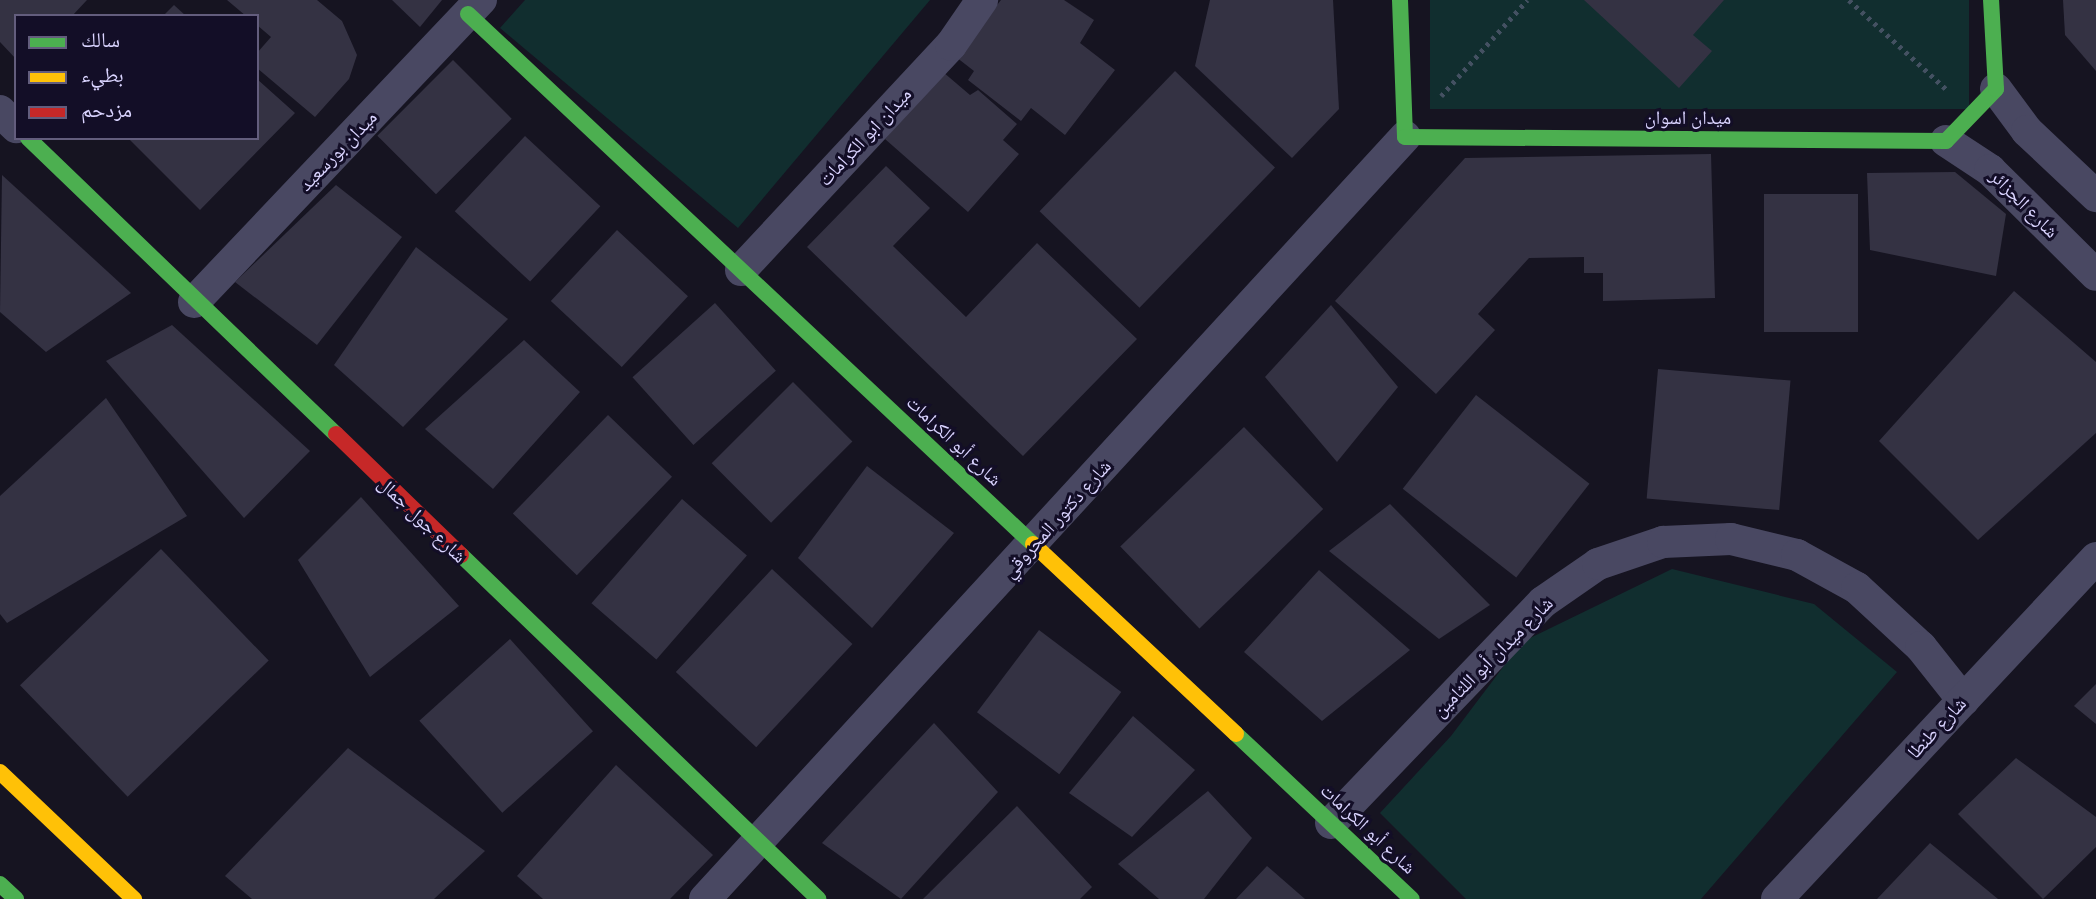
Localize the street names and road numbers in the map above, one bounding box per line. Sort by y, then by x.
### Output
street label: ميدان ابو الكرامات [814,83,916,191]
street label: ميدان بورسعيد [294,106,382,196]
street label: ميدان اسوان [1645,107,1731,129]
street label: شارع الجزائر [1985,165,2063,243]
street label: شارع أبو الكرامات [902,391,1006,491]
street label: شارع دكتور المحروقي [998,455,1116,583]
street label: شارع جول جمال [373,472,471,568]
street label: شارع ميدان أبو اللثامين [1428,592,1558,722]
street label: شارع طنطا [1903,693,1971,763]
street label: شارع أبو الكرامات [1316,779,1420,879]

